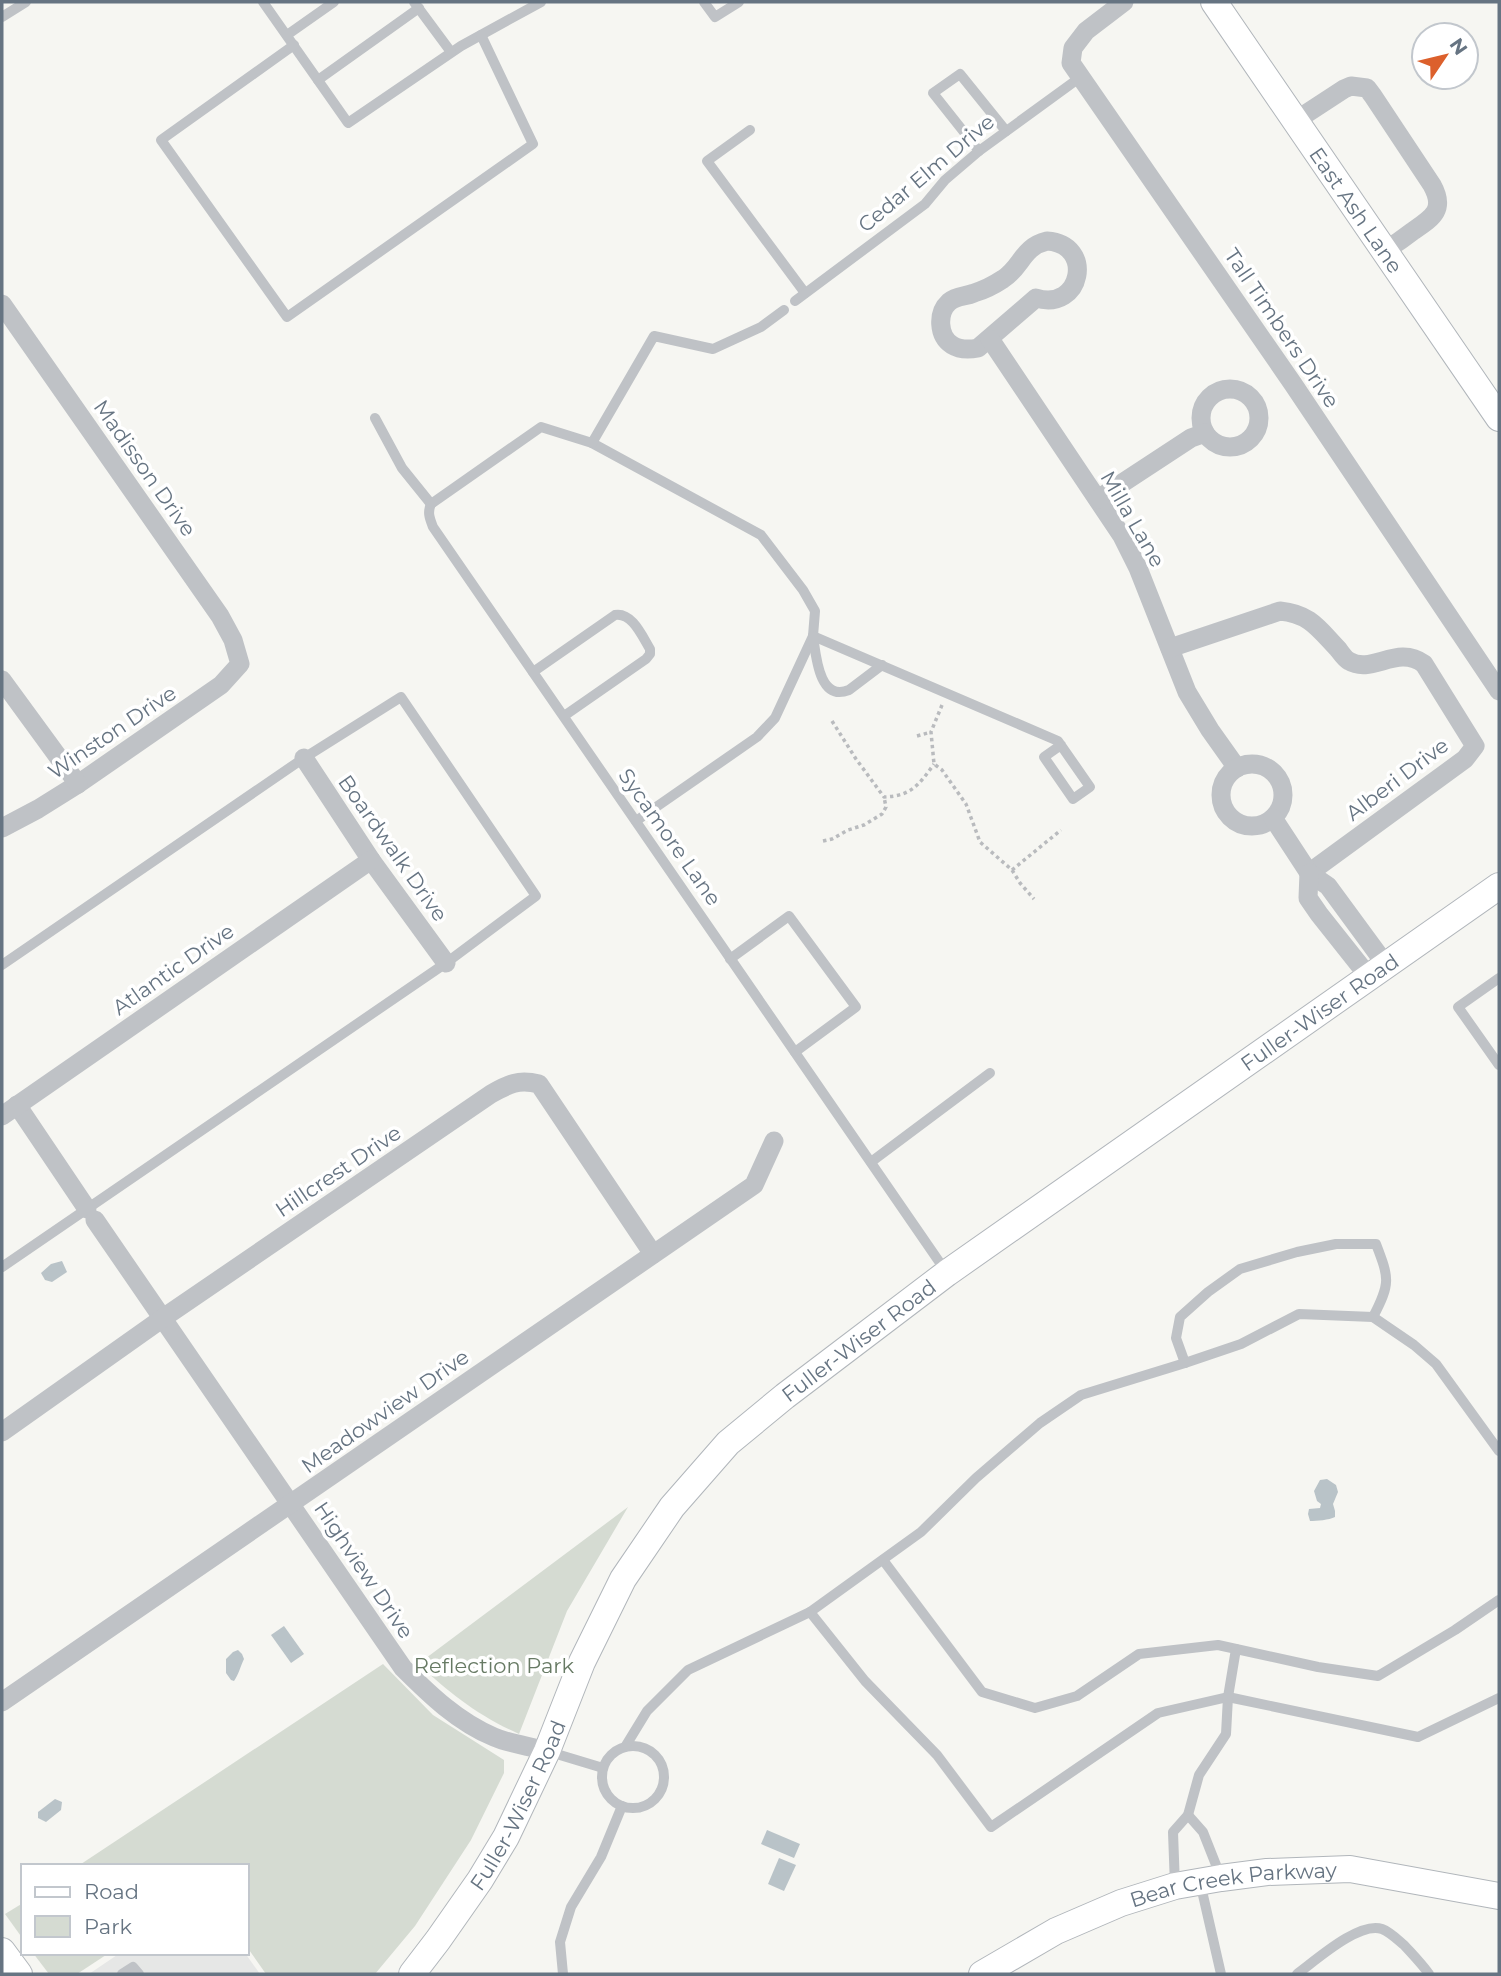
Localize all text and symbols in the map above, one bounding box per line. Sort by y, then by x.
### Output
north arrow [1410,21,1480,91]
text: N [1445,34,1472,59]
street label: Cedar Elm Drive [853,109,999,237]
street label: East Ash Lane [1305,142,1408,278]
street label: Tall Timbers Drive [1219,244,1345,412]
street label: Madisson Drive [89,395,201,541]
street label: Milla Lane [1096,467,1170,571]
street label: Winston Drive [43,680,181,784]
street label: Alberi Drive [1341,732,1453,826]
street label: Sycamore Lane [613,764,727,910]
street label: Boardwalk Drive [333,770,453,926]
street label: Atlantic Drive [108,918,238,1020]
street label: Fuller-Wiser Road [1236,948,1403,1076]
street label: Hillcrest Drive [271,1120,405,1222]
street label: Fuller-Wiser Road [776,1274,941,1407]
street label: Meadowview Drive [296,1344,474,1478]
street label: Highview Drive [309,1497,419,1643]
park label: Reflection Park [414,1653,575,1678]
street label: Fuller-Wiser Road [464,1717,570,1895]
street label: Bear Creek Parkway [1126,1857,1338,1912]
legend [21,1864,248,1955]
text: Road [84,1879,139,1904]
text: Park [84,1914,132,1939]

